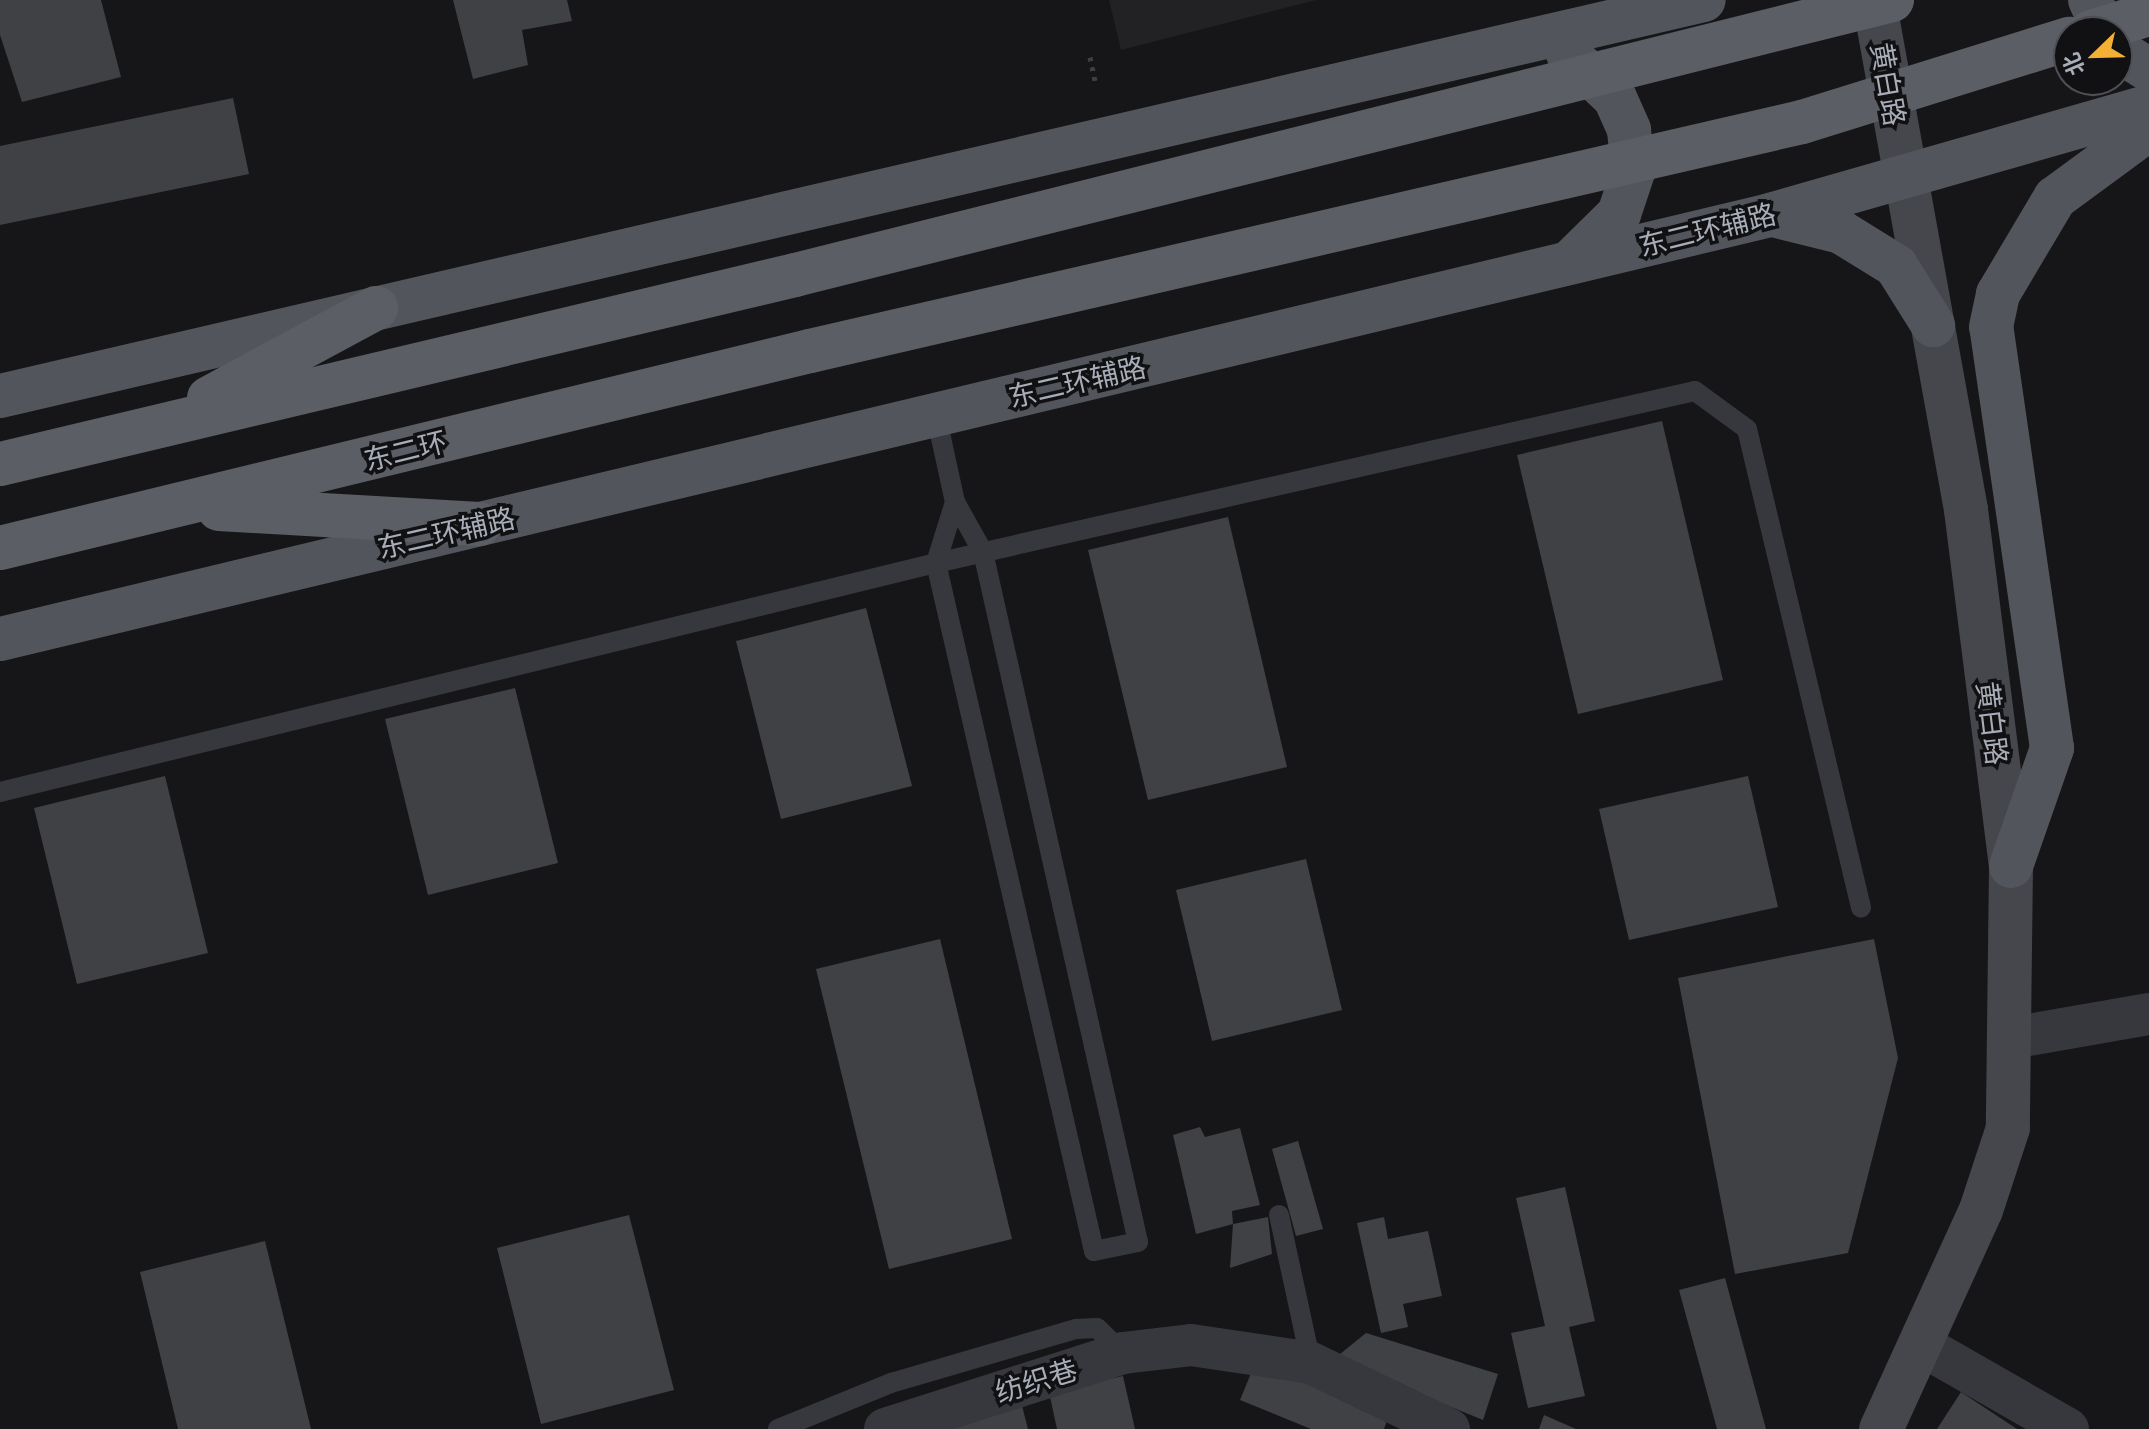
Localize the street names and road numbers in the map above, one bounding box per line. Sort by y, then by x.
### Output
street label: 黄白路 [1865,40,1913,128]
street label: 东二环辅路 [1635,196,1779,262]
street label: 东二环辅路 [1005,349,1149,413]
street label: 东二环 [360,424,450,476]
street label: 东二环辅路 [374,500,518,564]
street label: 黄白路 [1971,679,2015,767]
street label: 纺织巷 [991,1352,1081,1408]

